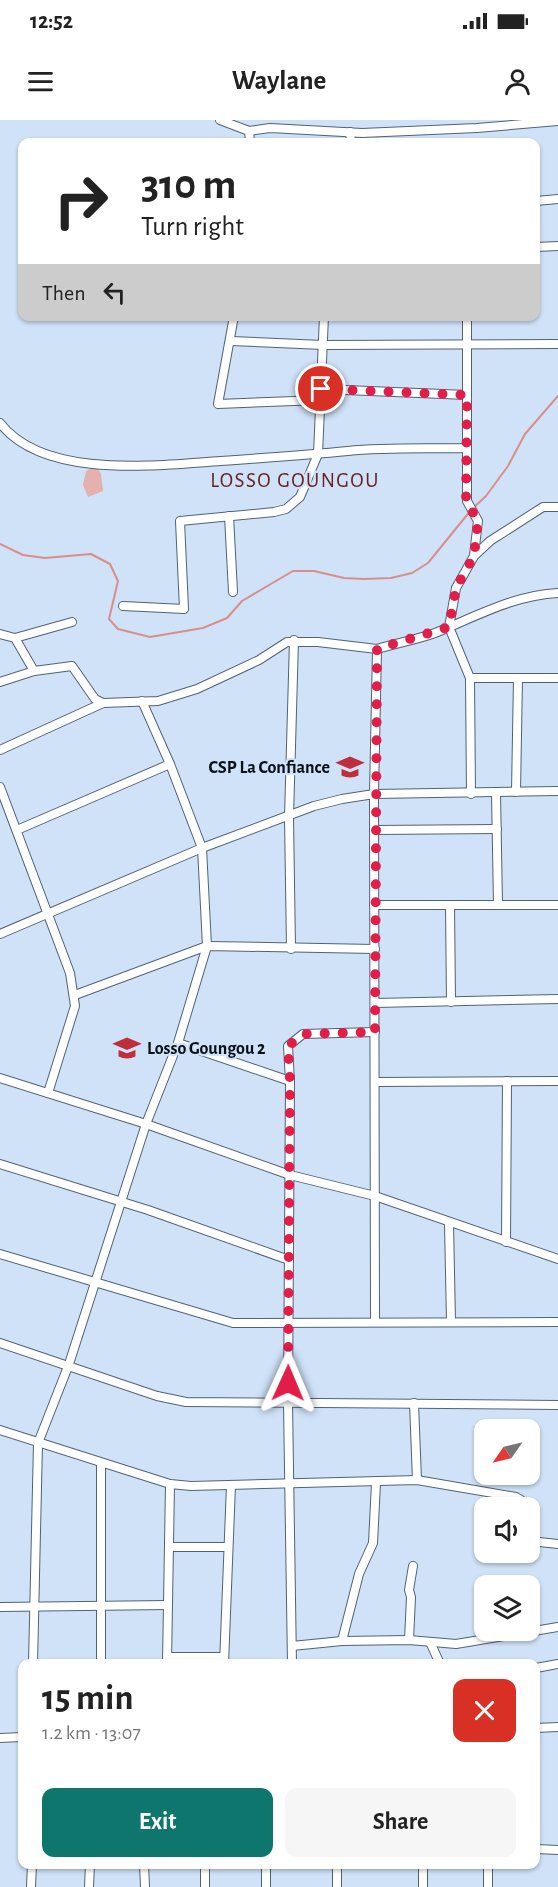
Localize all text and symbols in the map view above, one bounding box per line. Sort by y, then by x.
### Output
text: 12:52 [30,10,73,32]
icon: menu [24,65,57,98]
icon: person [501,65,534,98]
text: Waylane [232,67,326,94]
icon: right [42,162,120,240]
text: 310 m [141,164,236,206]
text: Turn right [141,213,244,240]
icon: left [98,276,131,309]
text: Then [42,282,86,304]
pin [295,363,346,414]
icon: arrive [304,372,337,405]
district label: LOSSO GOUNGOU [210,470,380,491]
school or university icon: CSP La Confiance [335,752,365,782]
place label: CSP La Confiance [208,759,330,777]
school or university icon: Losso Goungou 2 [112,1033,142,1063]
place label: Losso Goungou 2 [147,1040,266,1058]
position arrow [256,1351,320,1415]
north arrow [474,1419,540,1485]
map controls [474,1419,540,1641]
button: sound [474,1497,540,1563]
button: layers [474,1575,540,1641]
button: close [453,1679,516,1742]
text: 15 min [42,1680,133,1716]
text: 1.2 km · 13:07 [42,1723,141,1743]
button: Exit [42,1788,273,1857]
button: Share [285,1788,516,1857]

